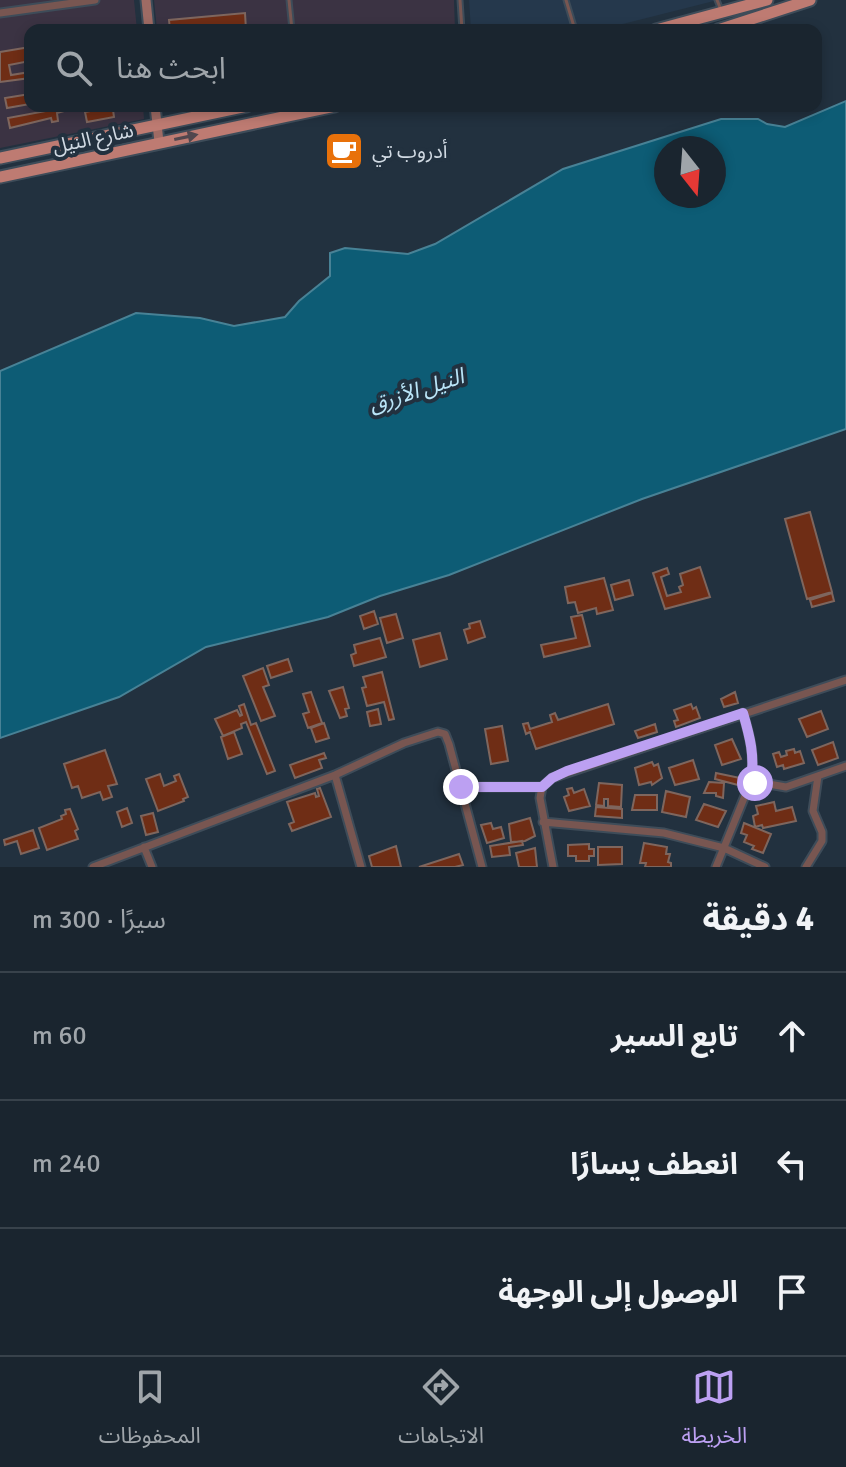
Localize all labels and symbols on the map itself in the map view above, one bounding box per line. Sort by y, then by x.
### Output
street label: شارع النيل [50,118,136,161]
one-way arrow [173,130,198,142]
cafe icon: أدروب تي [323,130,365,172]
north arrow [654,136,726,208]
place label: أدروب تي [372,139,447,167]
water label: النيل الأزرق [365,362,470,418]
route start [737,765,773,801]
route end [443,769,479,805]

